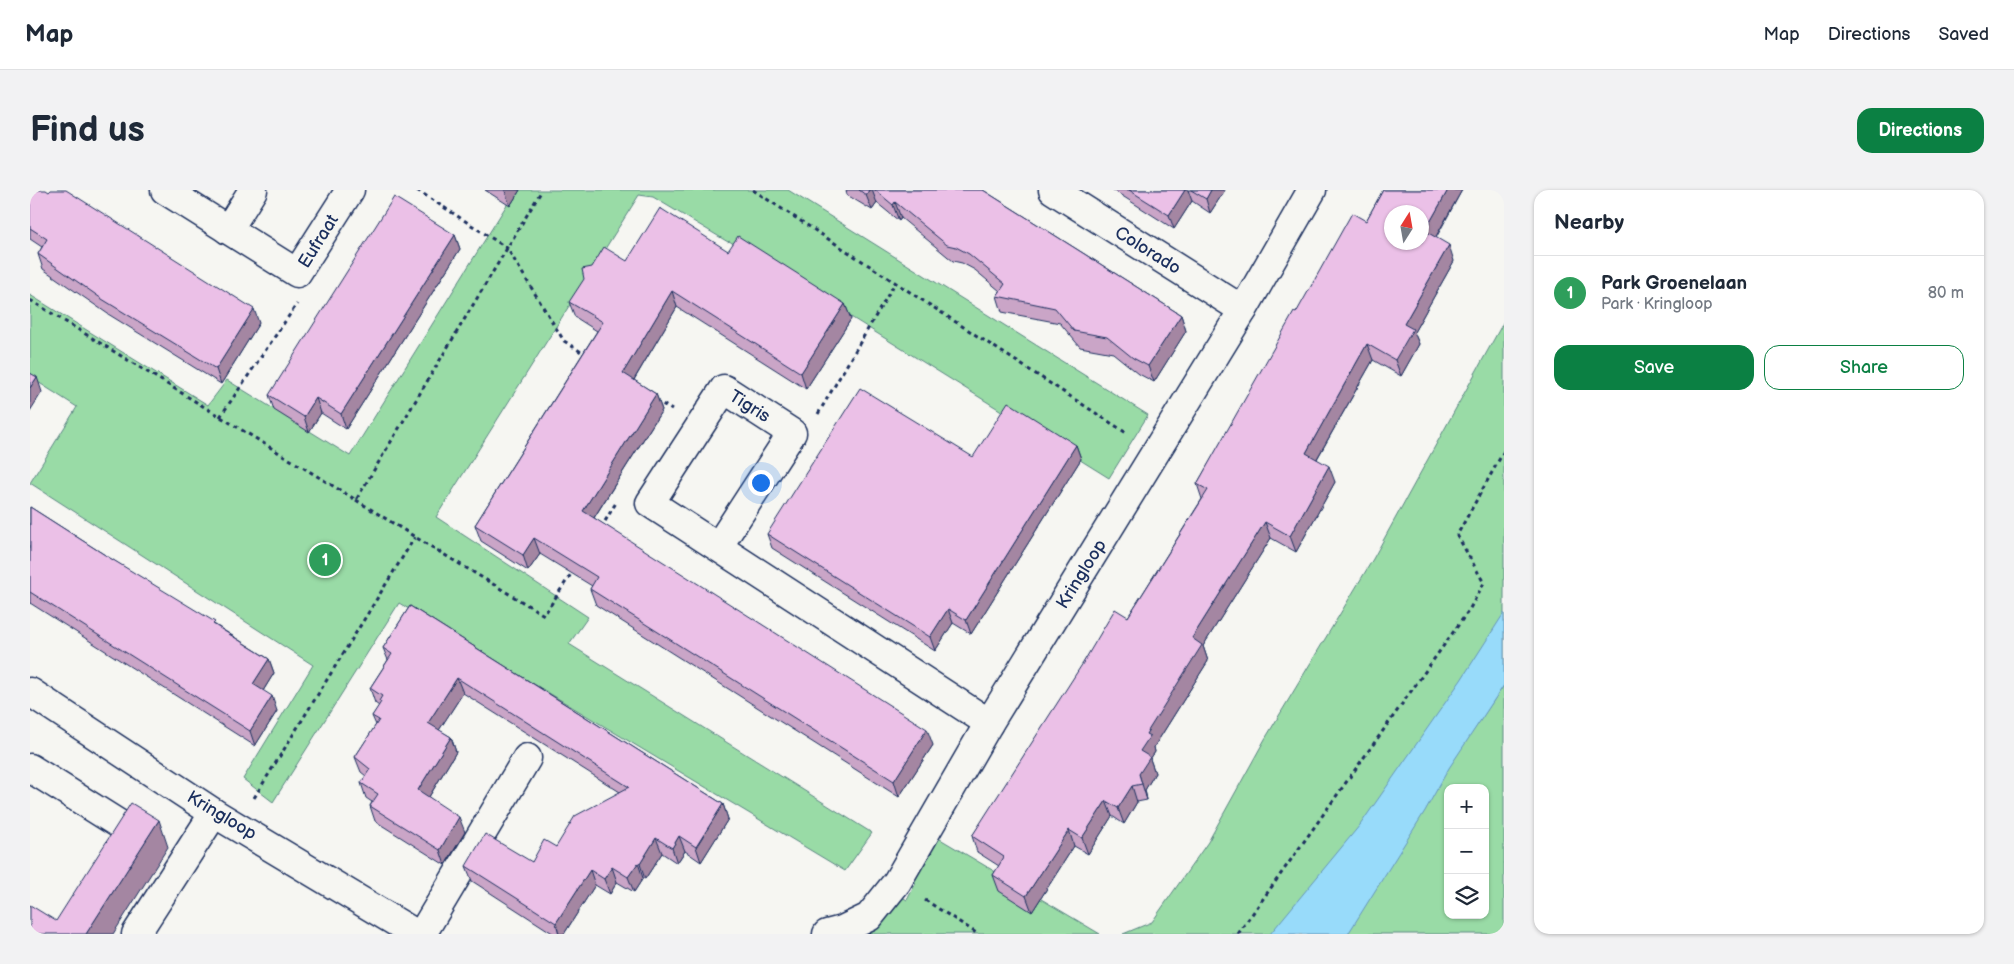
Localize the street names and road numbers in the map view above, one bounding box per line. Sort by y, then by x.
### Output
street label: Eufraat [294,210,343,272]
street label: Colorado [1111,222,1185,279]
street label: Tigris [725,386,774,427]
street label: Kringloop [1052,536,1111,613]
street label: Kringloop [183,786,260,844]

